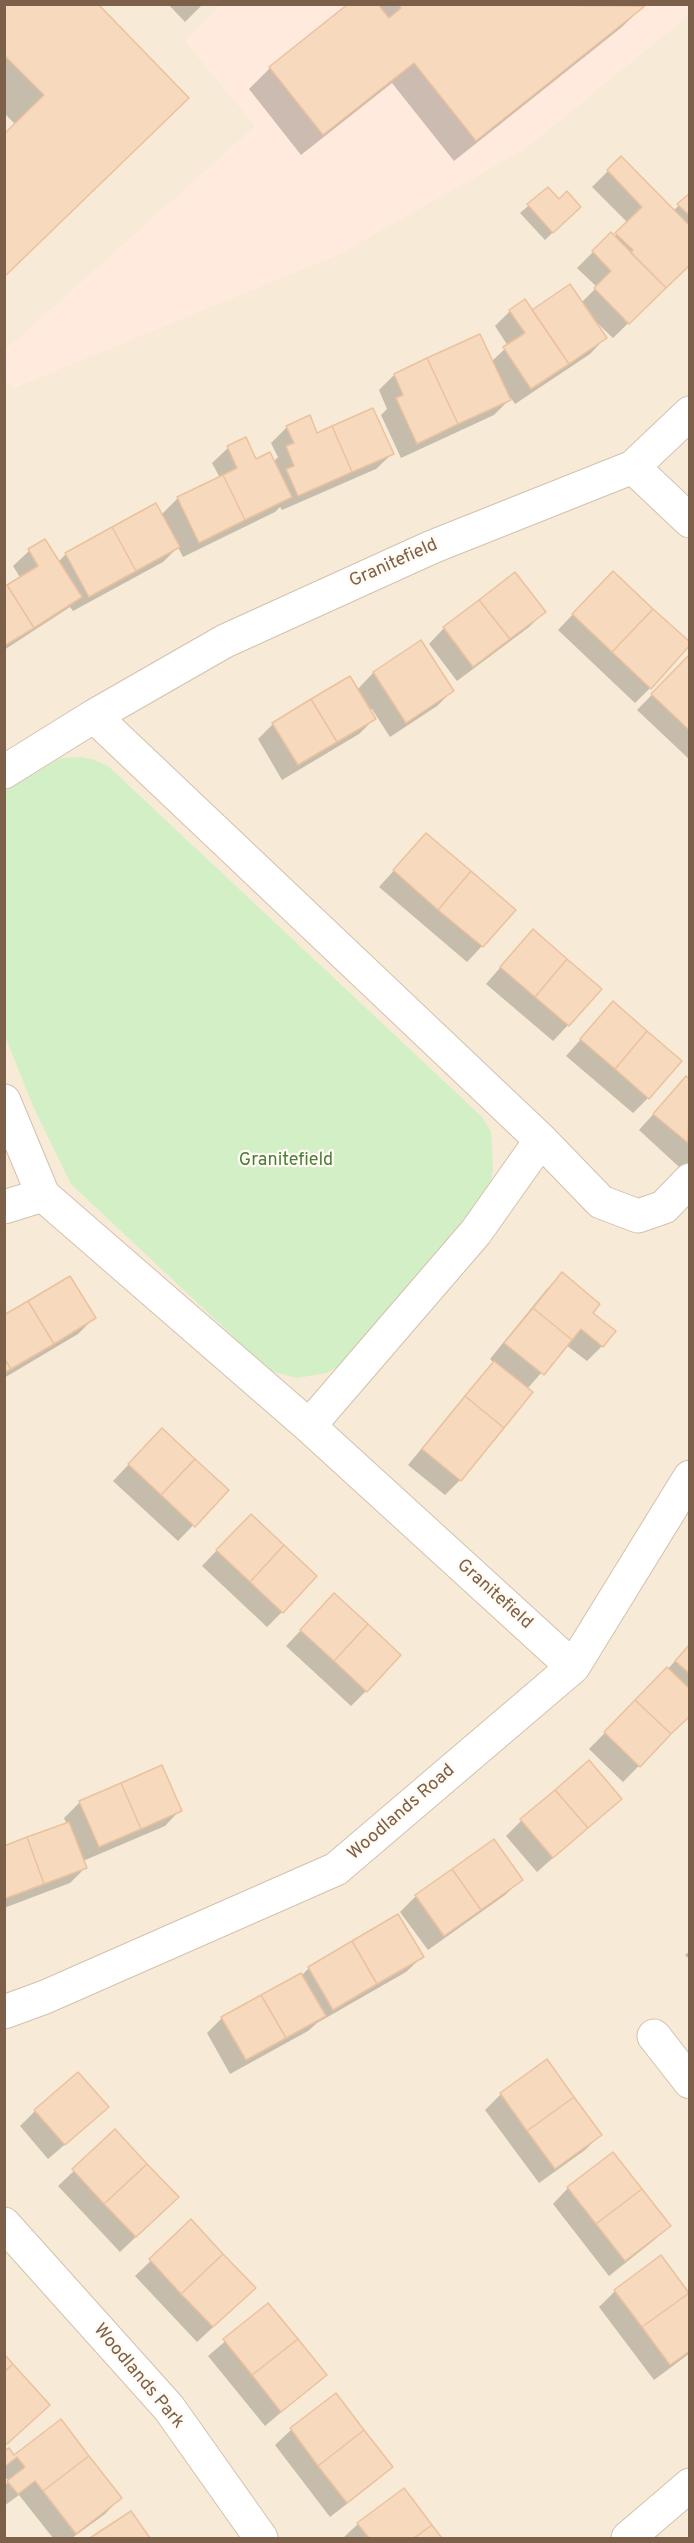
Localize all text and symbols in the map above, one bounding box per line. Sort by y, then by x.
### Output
street label: Granitefield [346,535,442,593]
park label: Granitefield [239,1150,333,1172]
street label: Granitefield [452,1555,536,1635]
street label: Woodlands Road [344,1761,460,1865]
street label: Woodlands Park [88,2320,188,2434]

